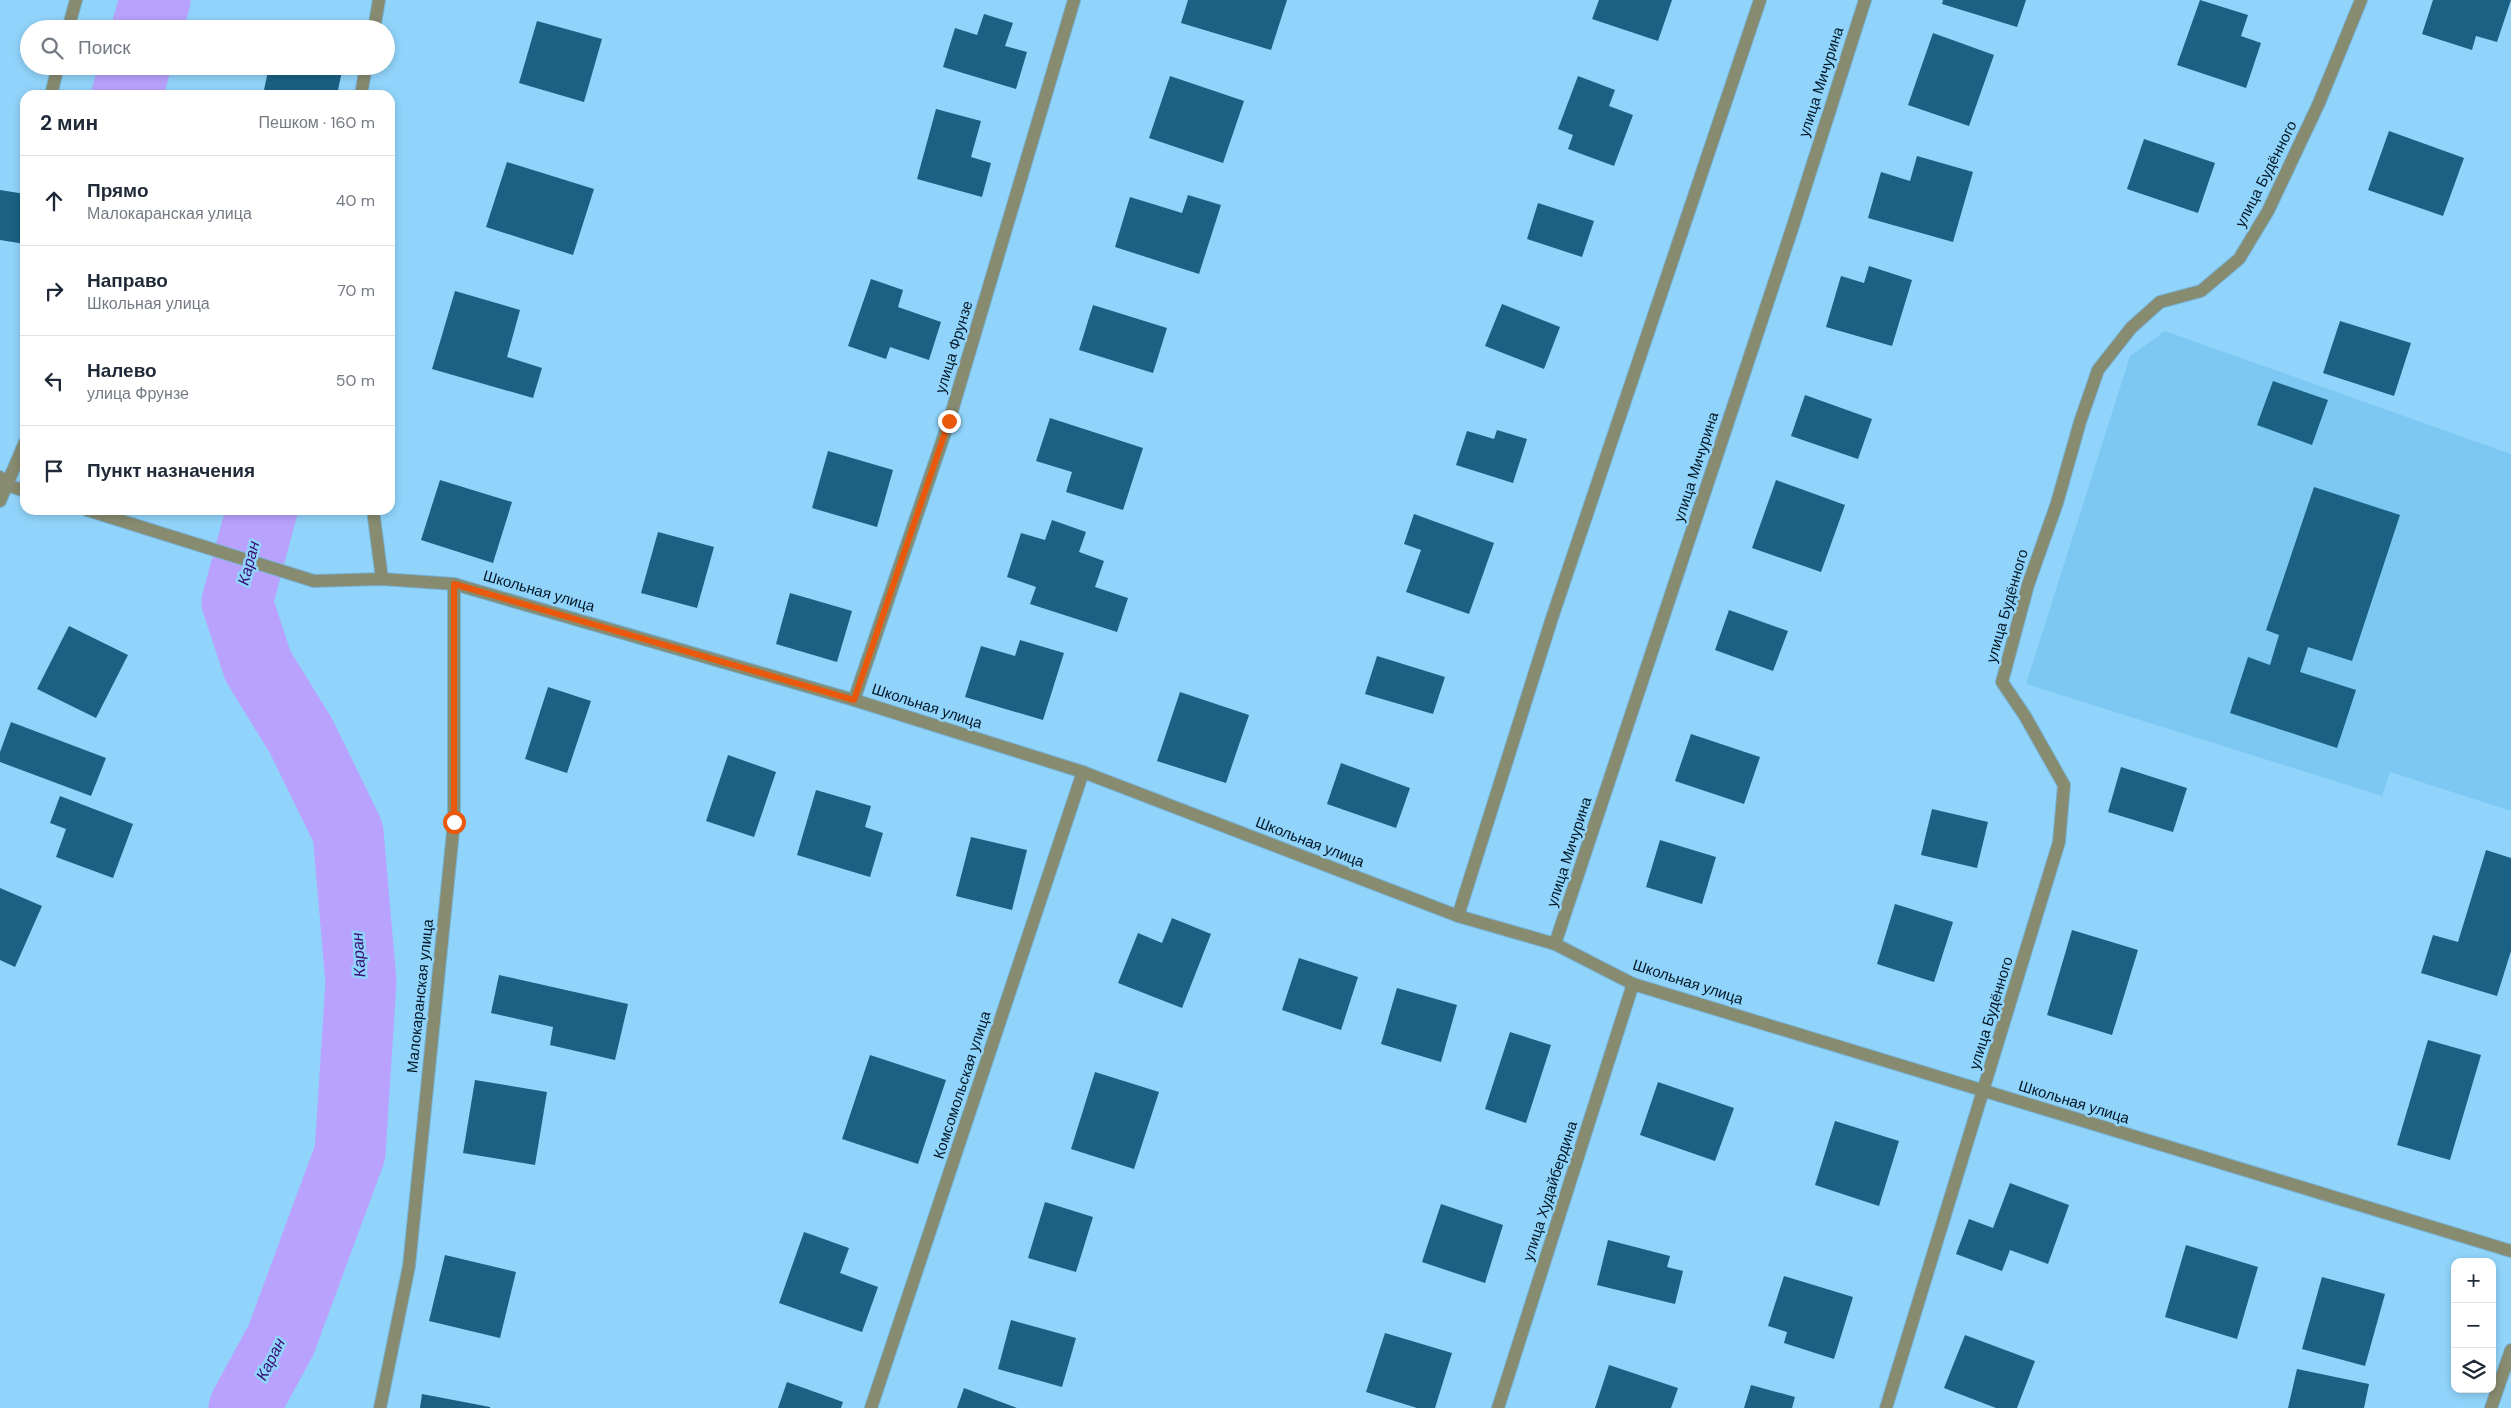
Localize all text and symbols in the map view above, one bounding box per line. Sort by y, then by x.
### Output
search box [20,20,395,75]
street label: улица Мичурина [1794,24,1848,140]
icon: search [38,34,66,62]
text: Поиск [78,35,131,60]
text: 2 мин [40,109,98,137]
text: Пешком · 160 m [259,112,375,133]
street label: улица Будённого [2230,117,2302,231]
text: Прямо [87,178,149,203]
icon: ahead [40,187,68,215]
text: 40 m [336,190,375,211]
text: Малокаранская улица [87,203,252,224]
text: Направо [87,268,168,293]
icon: right [40,277,68,305]
text: 70 m [337,280,375,301]
text: Школьная улица [87,293,210,314]
street label: улица Фрунзе [930,298,978,396]
text: Налево [87,358,157,383]
icon: left [40,367,68,395]
text: 50 m [336,370,375,391]
text: улица Фрунзе [87,383,189,404]
street label: улица Мичурина [1669,409,1723,525]
route end [938,410,961,433]
icon: arrive [40,457,68,485]
text: Пункт назначения [87,458,255,483]
water label: Каран [233,539,264,588]
street label: улица Будённого [1981,547,2033,665]
street label: Школьная улица [481,566,598,617]
street label: Школьная улица [869,679,985,733]
street label: улица Мичурина [1542,794,1596,910]
route start [443,811,466,834]
street label: Школьная улица [1253,812,1368,872]
street label: Малокаранская улица [402,917,438,1074]
water label: Каран [346,932,371,978]
street label: улица Будённого [1964,954,2018,1072]
street label: Школьная улица [1630,955,1746,1009]
street label: Комсомольская улица [929,1008,996,1162]
street label: Школьная улица [2016,1076,2133,1129]
street label: улица Худайбердина [1518,1118,1582,1263]
map controls [2451,1258,2496,1393]
button: + [2451,1258,2496,1303]
button: − [2451,1303,2496,1348]
water label: Каран [251,1334,290,1384]
button: layers [2451,1348,2496,1393]

